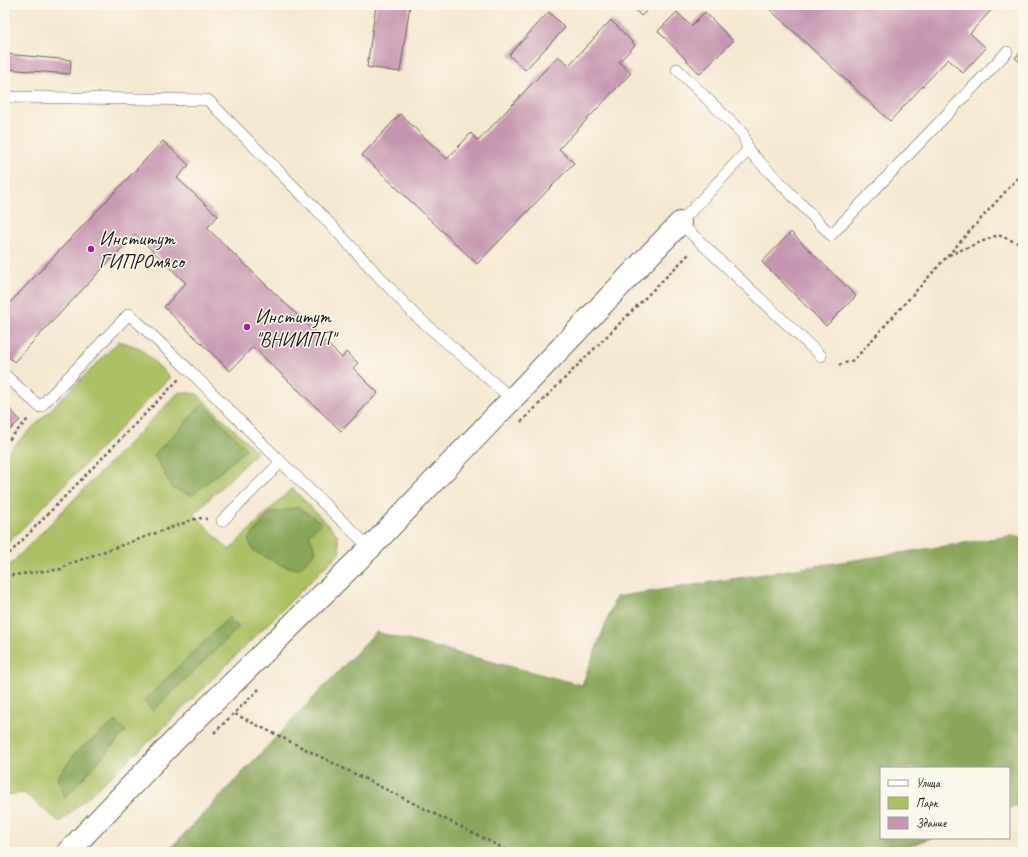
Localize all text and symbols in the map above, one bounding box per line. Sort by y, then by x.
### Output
place label: Институт ГИПРОмясо [99,226,186,274]
marker: Институт ГИПРОмясо [86,244,96,254]
place label: Институт "ВНИИПП" [255,304,339,352]
marker: Институт "ВНИИПП" [242,322,252,332]
legend [880,767,1010,839]
text: Улица [916,775,941,791]
text: Парк [916,795,939,811]
text: Здание [916,815,947,831]

